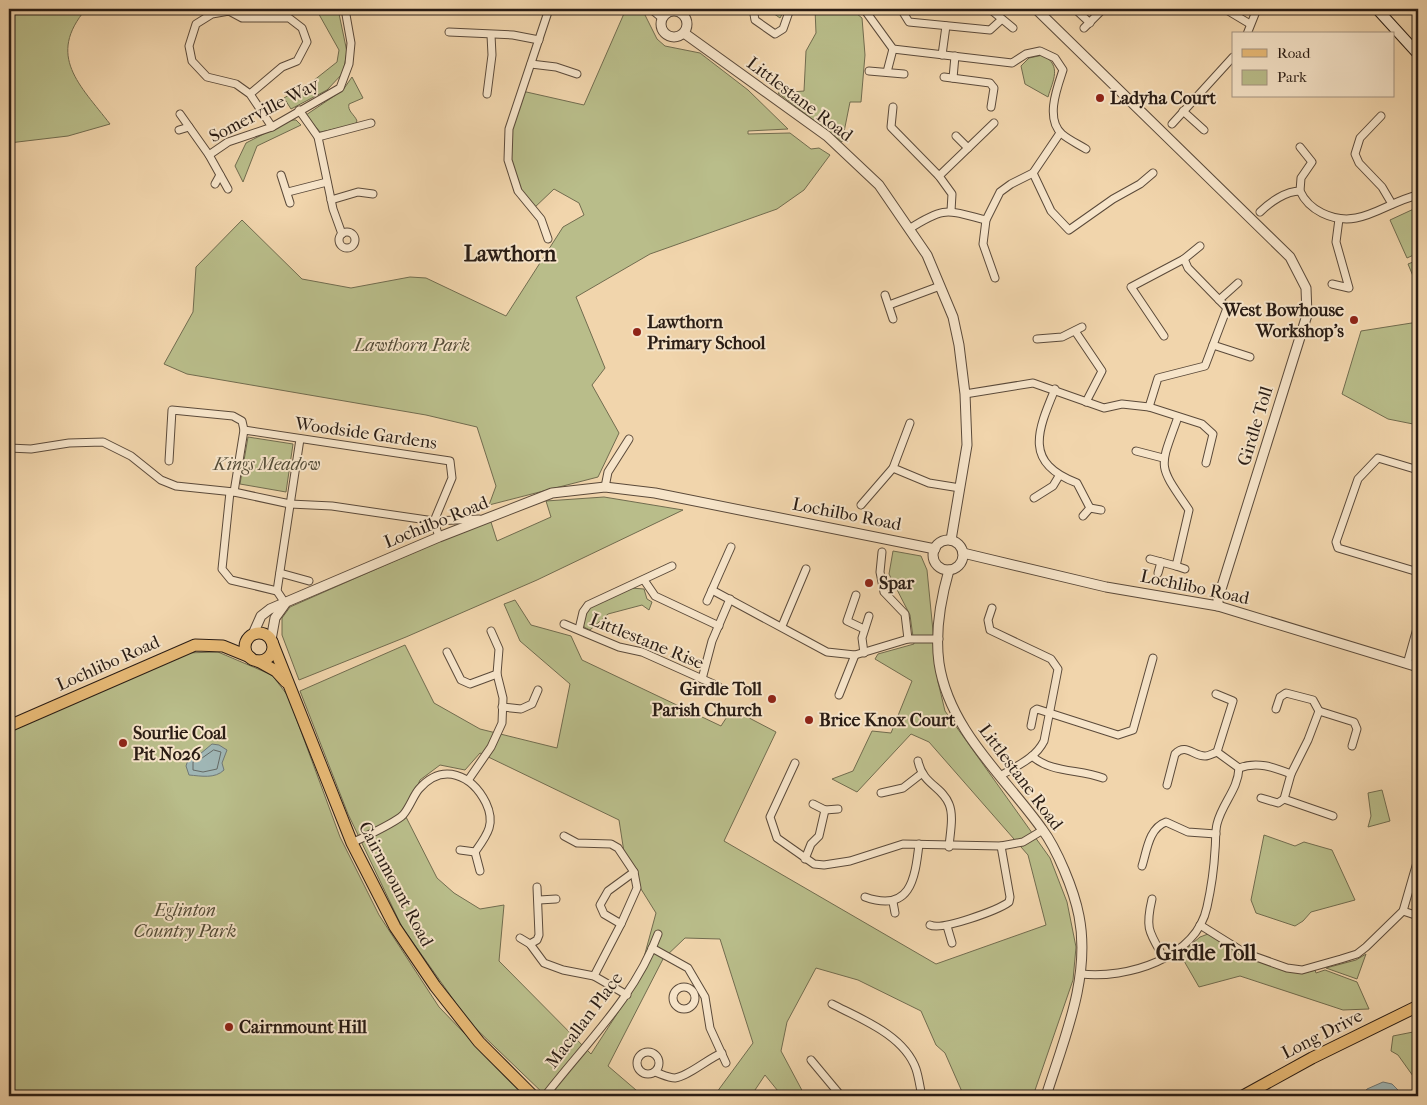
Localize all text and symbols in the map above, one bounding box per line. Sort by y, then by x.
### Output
legend [1232,32,1394,98]
text: Road [1277,44,1311,62]
street label: Littlestane Road [743,53,857,146]
text: Park [1277,68,1307,86]
street label: Somerville Way [206,73,324,147]
place label: Ladyha Court [1110,88,1217,109]
marker: Ladyha Court [1094,92,1106,104]
district label: Lawthorn [464,241,557,267]
place label: West Bowhouse Workshop's [1222,300,1344,342]
place label: Lawthorn Primary School [647,312,767,354]
marker: West Bowhouse Workshop's [1348,314,1360,326]
marker: Lawthorn Primary School [631,326,643,338]
park label: Lawthorn Park [352,335,470,356]
street label: Girdle Toll [1233,384,1278,469]
street label: Woodside Gardens [293,413,439,454]
park label: Kings Meadow [212,454,320,475]
street label: Lochilbo Road [381,492,492,553]
street label: Lochilbo Road [791,494,903,535]
street label: Lochlibo Road [1139,566,1251,609]
place label: Spar [879,573,914,594]
marker: Spar [863,577,875,589]
street label: Littlestane Rise [587,609,707,674]
street label: Lochlibo Road [53,631,163,696]
place label: Girdle Toll Parish Church [652,679,763,721]
marker: Girdle Toll Parish Church [766,693,778,705]
place label: Brice Knox Court [819,710,956,731]
marker: Brice Knox Court [803,714,815,726]
street label: Littlestane Road [974,720,1067,835]
place label: Sourlie Coal Pit No26 [133,723,227,765]
marker: Sourlie Coal Pit No26 [117,737,129,749]
street label: Cairnmount Road [354,818,437,951]
park label: Eglinton Country Park [134,900,236,942]
district label: Girdle Toll [1156,940,1257,966]
street label: Macallan Place [542,968,627,1072]
street label: Long Drive [1278,1005,1366,1064]
place label: Cairnmount Hill [239,1017,368,1038]
marker: Cairnmount Hill [223,1021,235,1033]

